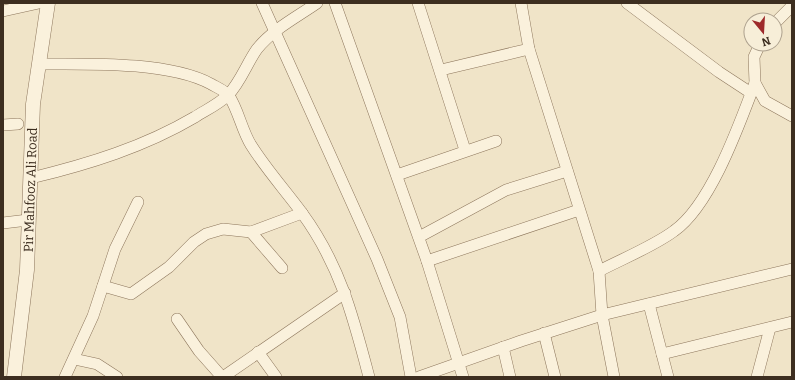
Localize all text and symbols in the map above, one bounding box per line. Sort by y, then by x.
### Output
north arrow [743,12,783,52]
text: N [759,34,772,49]
street label: Pir Mahfooz Ali Road [20,127,40,252]

